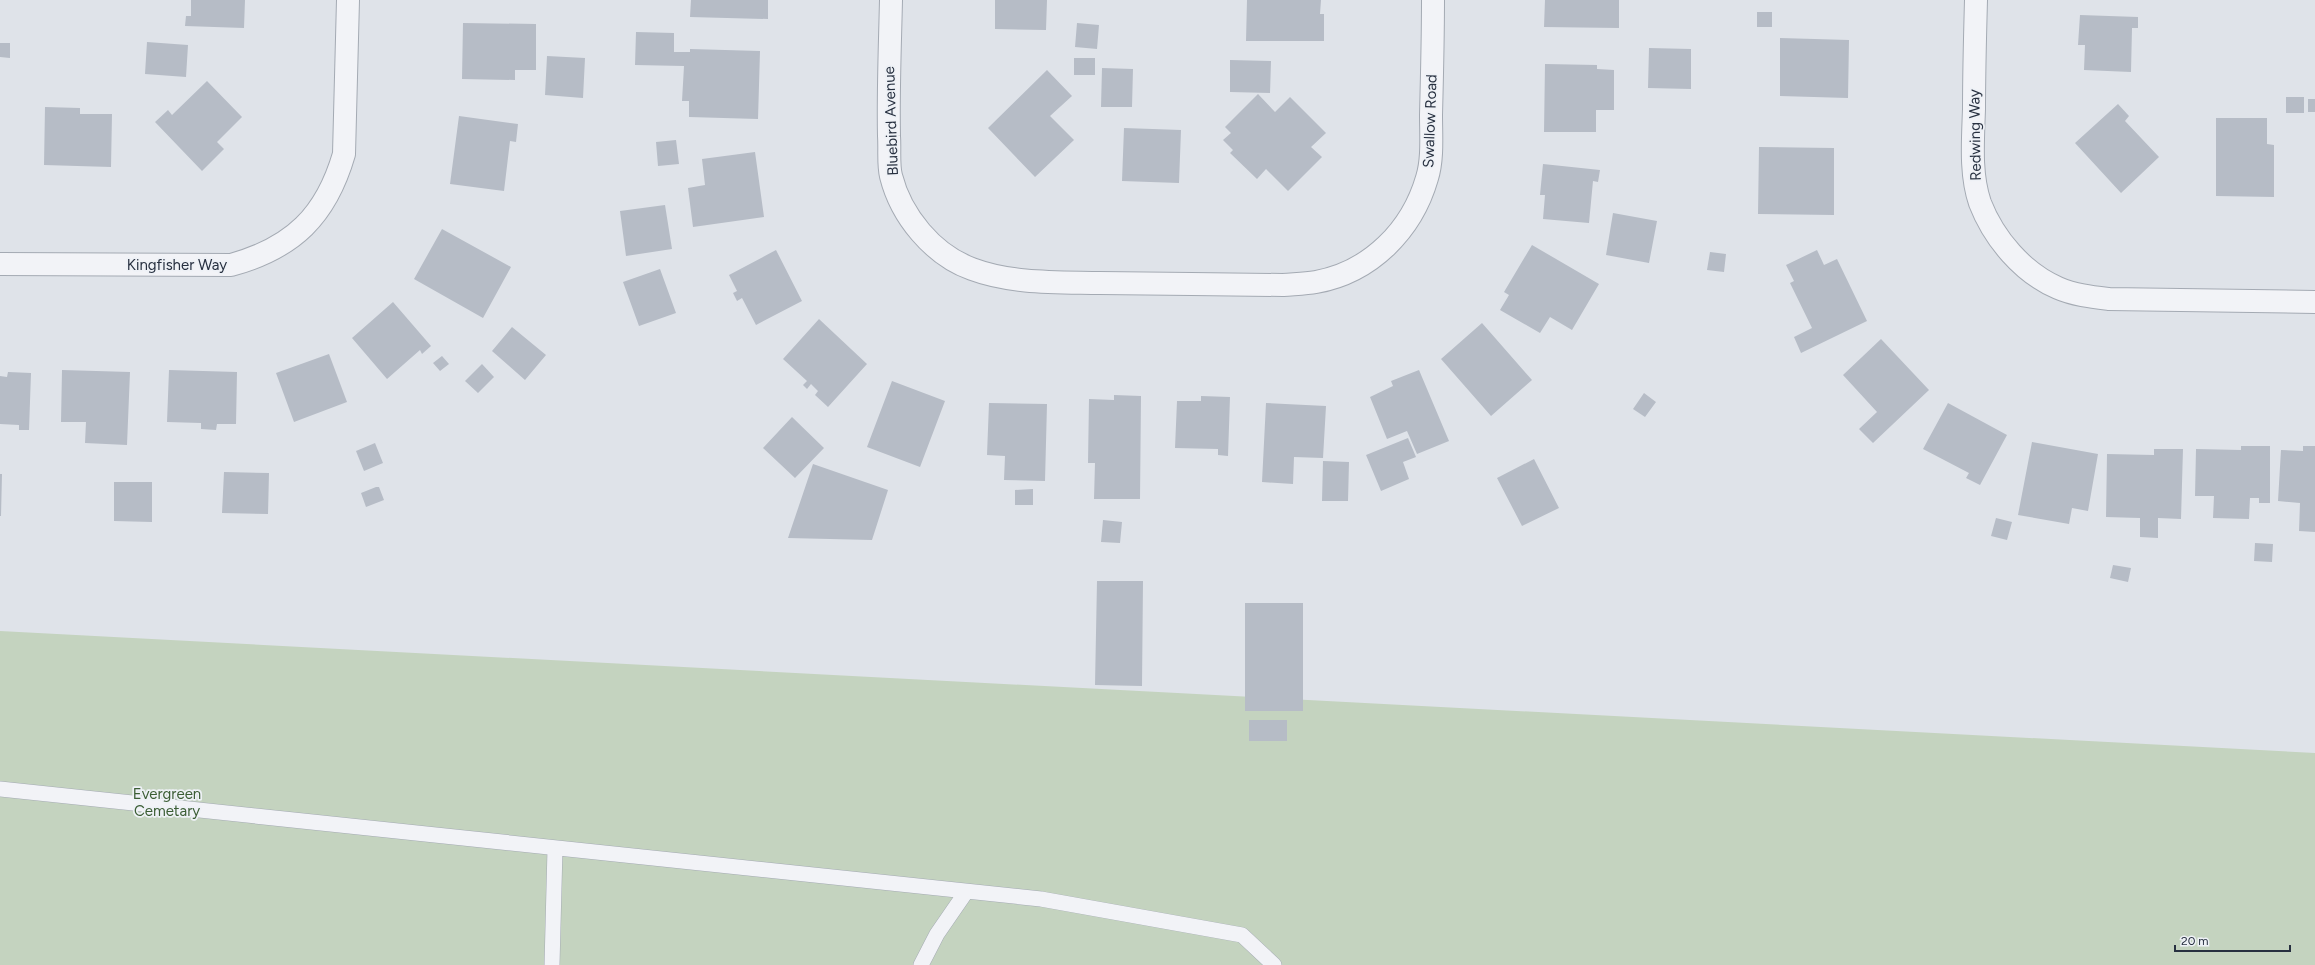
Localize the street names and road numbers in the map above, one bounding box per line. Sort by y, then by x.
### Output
street label: Bluebird Avenue [880,66,902,176]
street label: Swallow Road [1419,74,1441,168]
street label: Redwing Way [1965,89,1985,181]
street label: Kingfisher Way [127,256,227,274]

